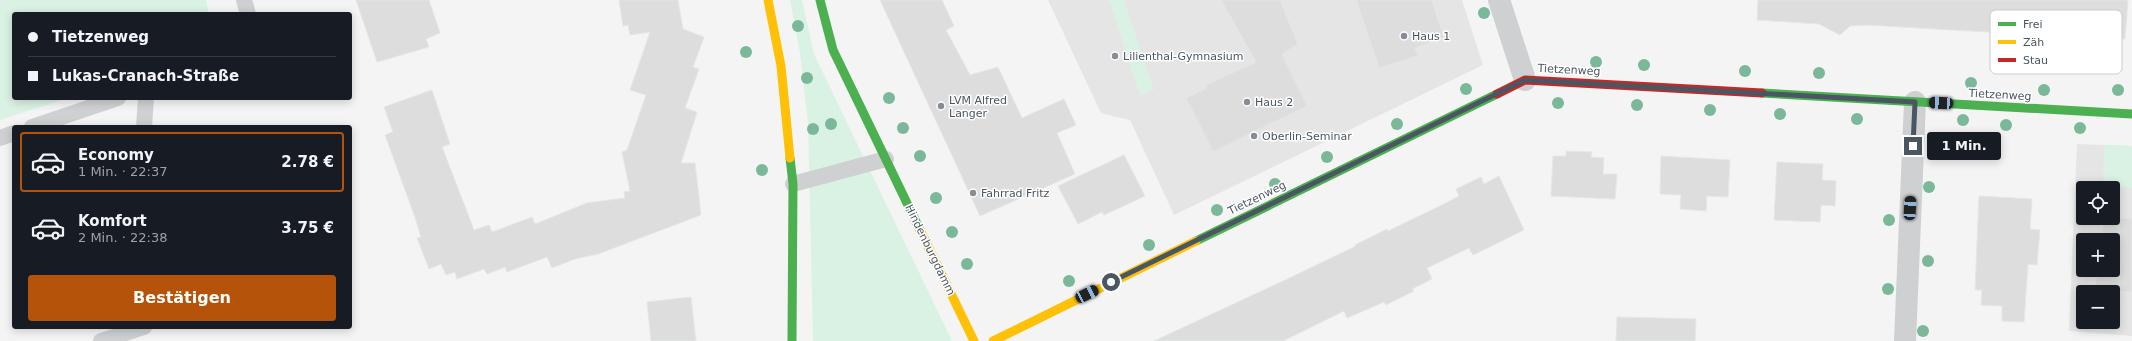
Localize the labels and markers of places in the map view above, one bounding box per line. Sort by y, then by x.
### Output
place label: Haus 1 [1412,30,1450,43]
marker: Haus 1 [1399,31,1409,41]
place label: Lilienthal-Gymnasium [1123,50,1243,63]
marker: Lilienthal-Gymnasium [1110,51,1120,61]
place label: LVM Alfred Langer [949,94,1007,120]
place label: Haus 2 [1255,96,1293,109]
marker: Haus 2 [1242,97,1252,107]
marker: LVM Alfred Langer [936,101,946,111]
place label: Oberlin-Seminar [1262,130,1352,143]
marker: Oberlin-Seminar [1249,131,1259,141]
place label: Fahrrad Fritz [981,187,1050,200]
marker: Fahrrad Fritz [968,188,978,198]

